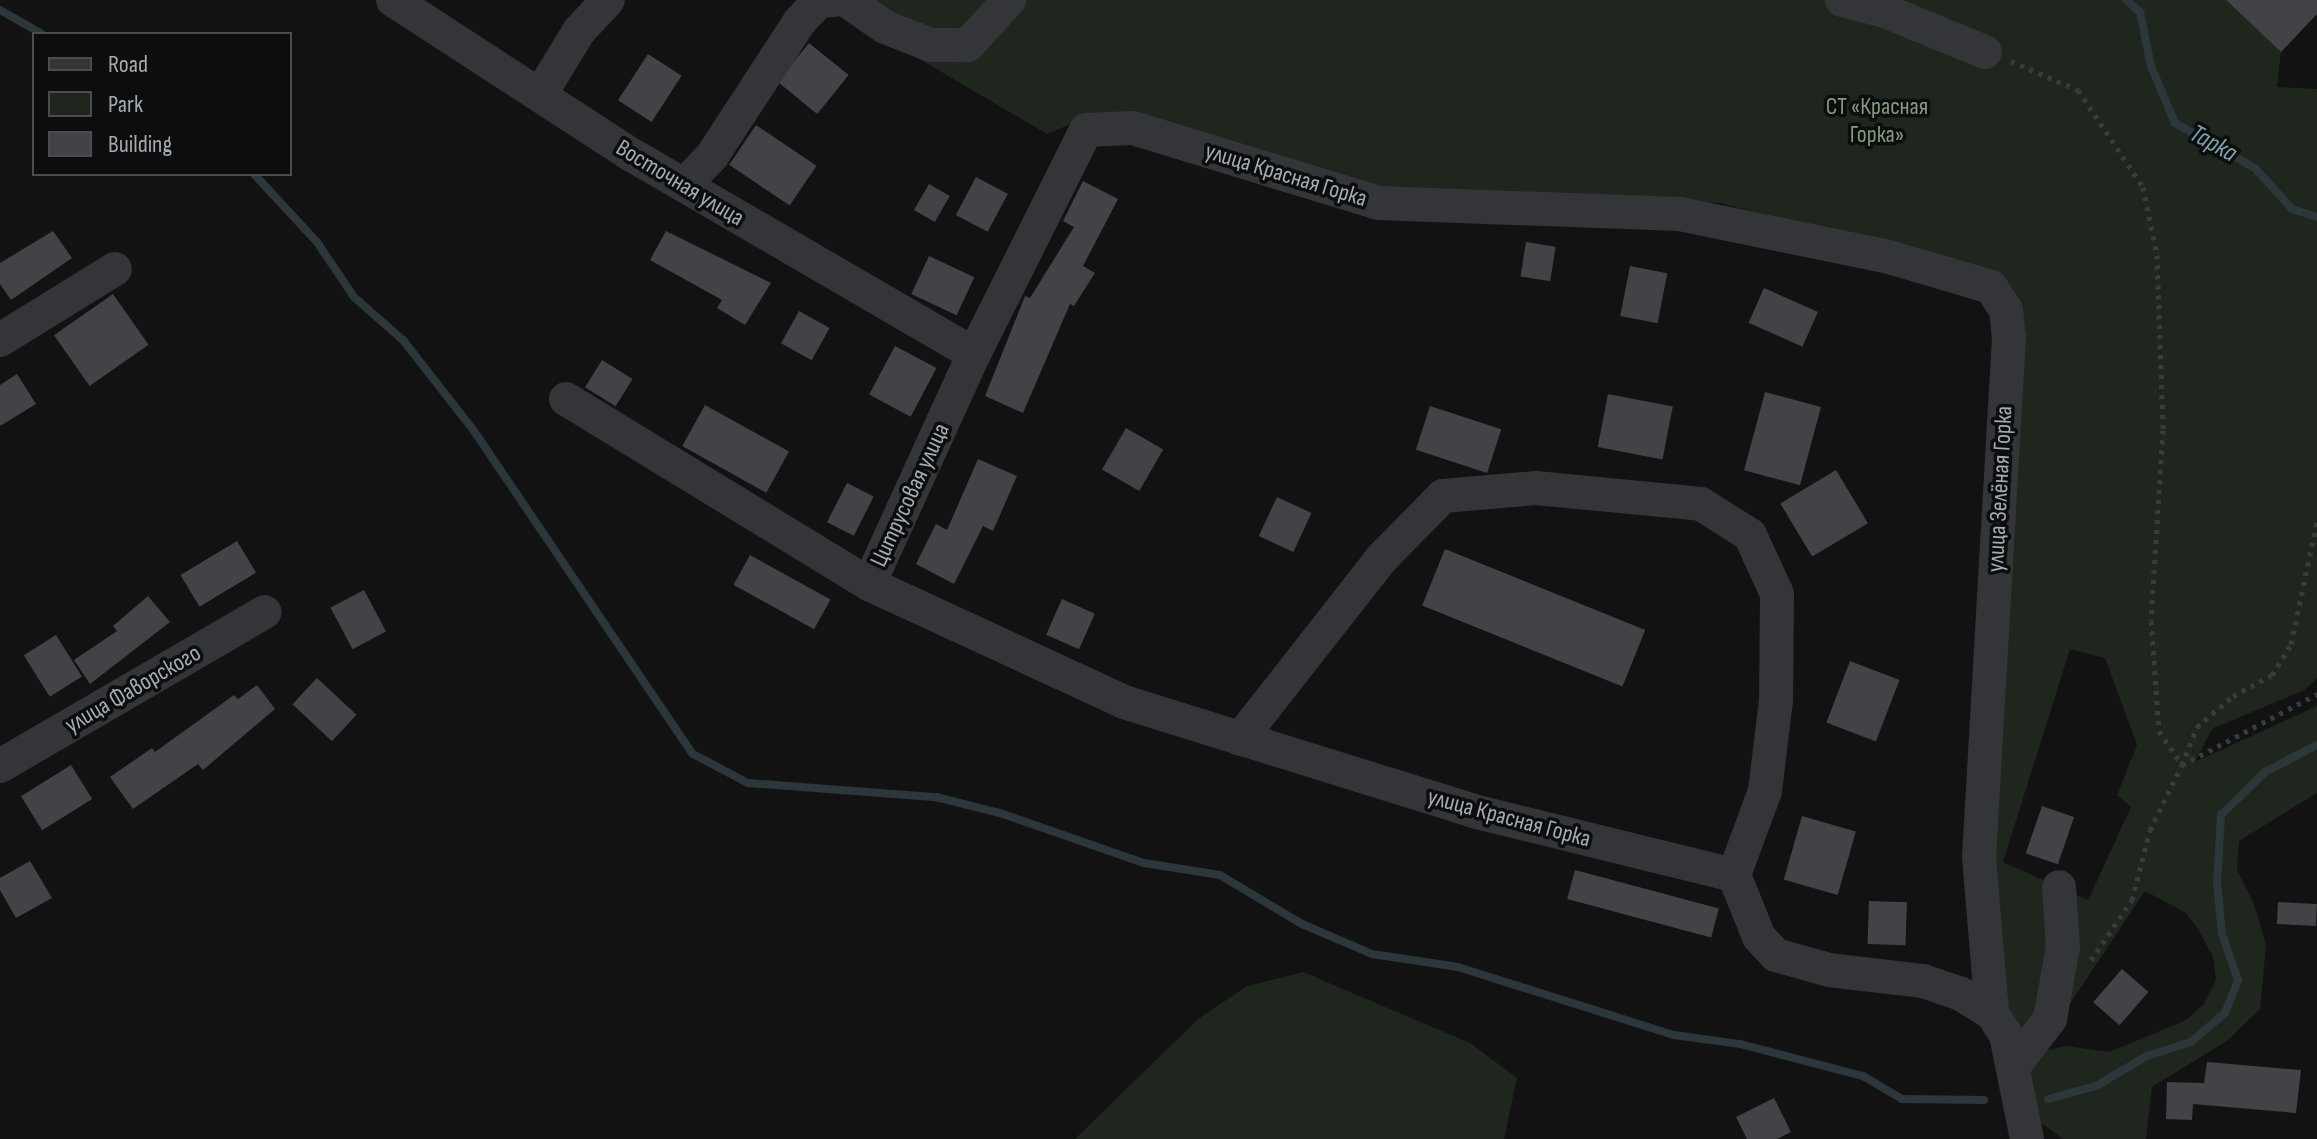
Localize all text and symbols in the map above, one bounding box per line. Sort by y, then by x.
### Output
legend [32,32,292,176]
text: Road [108,50,148,79]
text: Park [108,90,143,119]
park label: СТ «Красная Горка» [1826,93,1928,149]
water label: Тарка [2184,118,2242,170]
text: Building [108,130,172,159]
street label: Восточная улица [611,133,749,233]
street label: улица Красная Горка [1202,137,1370,213]
street label: улица Зелёная Горка [1981,405,2019,573]
street label: Цитрусовая улица [864,419,956,571]
street label: улица Фаворского [60,639,206,739]
street label: улица Красная Горка [1424,782,1594,854]

